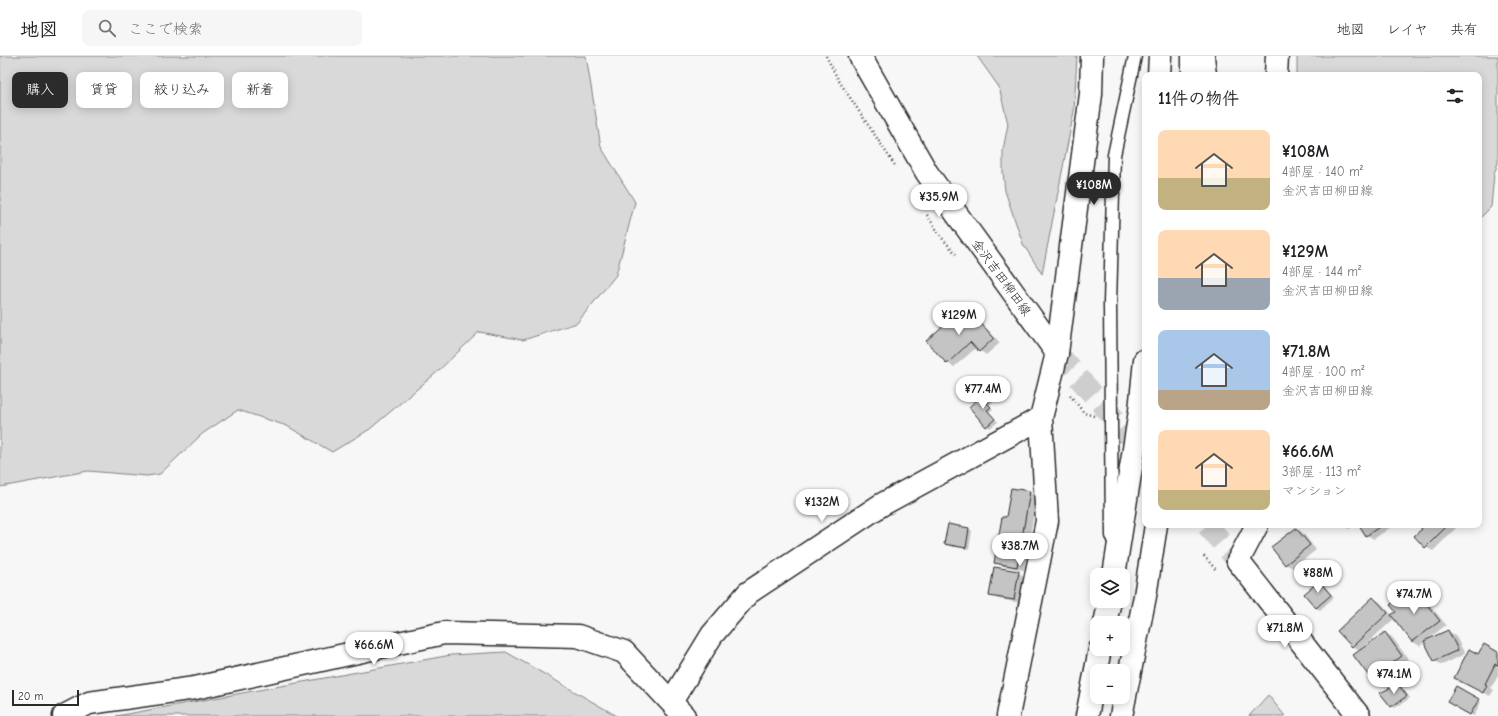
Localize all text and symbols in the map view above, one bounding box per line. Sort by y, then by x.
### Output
search box [82,10,362,46]
icon: search [96,17,118,39]
text: 地図 [20,19,58,41]
text: ここで検索 [128,20,203,38]
text: 地図 [1337,21,1365,38]
text: レイヤ [1387,21,1428,38]
text: 共有 [1450,21,1478,38]
chip: 購入 [12,72,68,108]
chip: 賃貸 [76,72,132,108]
chip: 絞り込み [140,72,224,108]
chip: 新着 [232,72,288,108]
icon: filters [1444,85,1466,107]
text: 11件の物件 [1158,89,1239,108]
text: ¥108M [1282,142,1329,161]
icon: home [1190,146,1238,194]
text: 4部屋 · 140 m² [1282,164,1363,179]
pin: ¥108M [1066,172,1122,206]
text: ¥108M [1076,177,1112,192]
text: 金沢吉田柳田線 [1282,183,1373,198]
pin: ¥35.9M [906,184,972,218]
text: ¥35.9M [919,189,959,204]
street label: 金沢吉田柳田線 [969,236,1035,319]
text: ¥129M [1282,242,1328,261]
icon: home [1190,246,1238,294]
text: 4部屋 · 144 m² [1282,264,1361,279]
text: 金沢吉田柳田線 [1282,283,1373,298]
pin: ¥129M [931,302,987,336]
text: ¥129M [941,307,977,322]
text: ¥71.8M [1282,342,1330,361]
icon: home [1190,346,1238,394]
text: 4部屋 · 100 m² [1282,364,1365,379]
pin: ¥77.4M [950,376,1016,410]
text: ¥77.4M [964,381,1002,396]
text: 金沢吉田柳田線 [1282,383,1373,398]
text: ¥66.6M [1282,442,1334,461]
icon: home [1190,446,1238,494]
text: 3部屋 · 113 m² [1282,464,1361,479]
text: マンション [1282,483,1346,498]
pin: ¥132M [794,489,850,523]
text: ¥132M [805,494,839,509]
pin: ¥38.7M [987,533,1053,567]
text: ¥38.7M [1001,538,1039,553]
pin: ¥88M [1294,560,1342,594]
text: ¥88M [1303,565,1333,580]
map controls [1090,568,1130,704]
button: layers [1090,568,1130,608]
pin: ¥74.7M [1381,581,1447,615]
text: ¥74.7M [1396,586,1432,601]
pin: ¥71.8M [1252,615,1318,649]
button: + [1090,616,1130,656]
text: ¥71.8M [1267,620,1303,635]
pin: ¥66.6M [341,632,407,666]
text: ¥66.6M [354,637,394,652]
pin: ¥74.1M [1361,661,1427,695]
button: − [1090,664,1130,704]
text: ¥74.1M [1376,666,1412,681]
scale bar [12,688,79,707]
text: 20 m [18,690,43,703]

